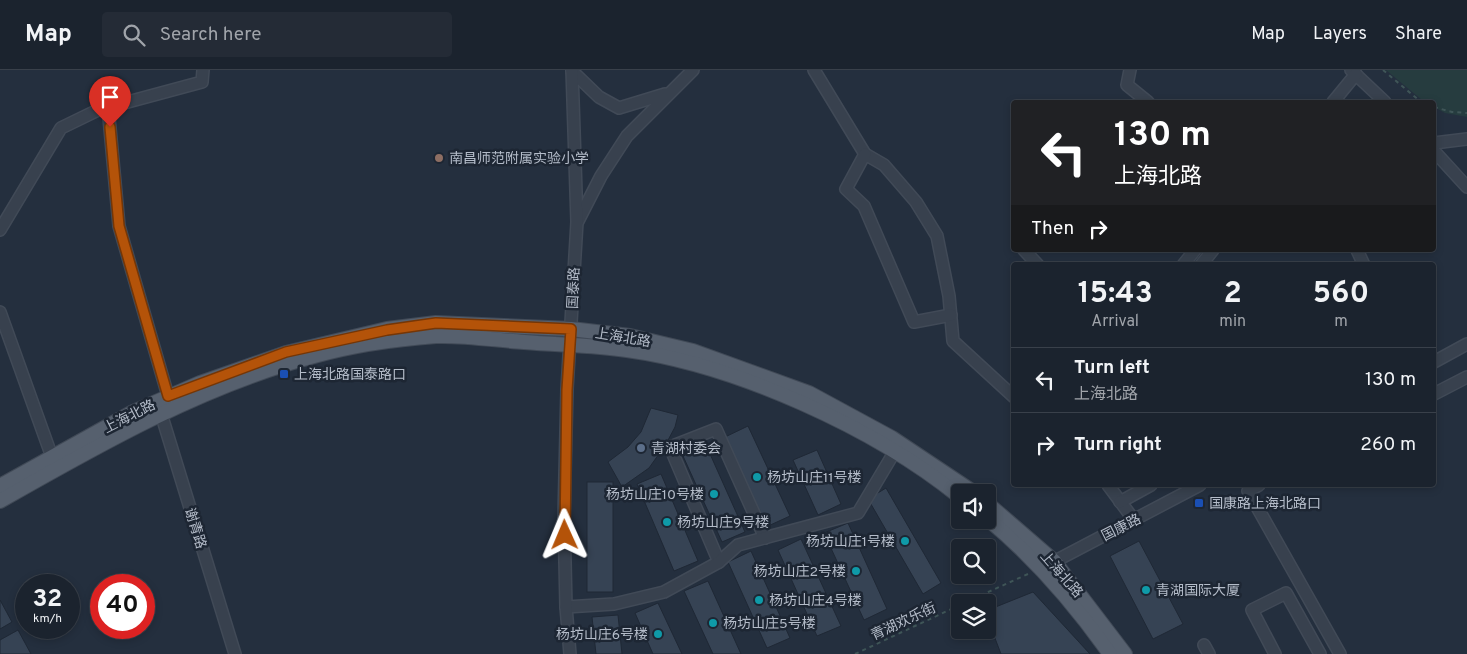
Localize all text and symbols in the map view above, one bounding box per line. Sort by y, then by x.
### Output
search box [102,12,452,57]
text: Map [25,20,72,50]
icon: search [120,21,148,49]
text: Search here [160,23,261,47]
text: Map [1251,23,1285,46]
text: Layers [1313,23,1367,46]
text: Share [1395,23,1442,46]
pin [89,76,131,127]
icon: arrive [96,83,124,111]
text: 130 m [1114,114,1211,158]
icon: left [1031,120,1096,185]
place label: 南昌师范附属实验小学 [449,150,589,168]
marker: 南昌师范附属实验小学 [433,152,445,164]
text: 上海北路 [1114,164,1202,191]
icon: right [1084,215,1112,243]
text: Then [1031,217,1074,241]
street label: 国泰路 [565,267,584,309]
text: 15:43 [1078,276,1153,313]
text: 2 [1223,276,1242,313]
text: 560 [1313,276,1369,313]
text: Arrival [1091,312,1139,332]
text: min [1219,312,1246,332]
text: m [1334,312,1348,332]
street label: 上海北路 [594,325,652,351]
text: Turn left [1074,356,1150,380]
place label: 上海北路国泰路口 [294,366,406,384]
icon: left [1031,366,1059,394]
marker: 上海北路国泰路口 [278,368,290,380]
text: 130 m [1365,368,1416,392]
text: 上海北路 [1074,385,1138,405]
street label: 上海北路 [100,396,158,438]
icon: right [1031,431,1059,459]
text: Turn right [1074,433,1162,457]
text: 260 m [1360,433,1416,457]
place label: 青湖村委会 [651,440,721,458]
marker: 青湖村委会 [635,442,647,454]
place label: 杨坊山庄11号楼 [767,469,861,487]
marker: 杨坊山庄11号楼 [751,471,763,483]
map controls [951,484,996,639]
button: sound [951,484,996,529]
place label: 杨坊山庄10号楼 [606,486,704,504]
marker: 杨坊山庄10号楼 [708,488,720,500]
place label: 国康路上海北路口 [1209,495,1321,513]
marker: 国康路上海北路口 [1193,497,1205,509]
street label: 谢青路 [180,506,210,551]
position arrow [538,508,590,560]
street label: 国康路 [1099,511,1144,545]
place label: 杨坊山庄9号楼 [677,514,769,532]
marker: 杨坊山庄9号楼 [661,516,673,528]
place label: 杨坊山庄1号楼 [806,533,895,551]
marker: 杨坊山庄1号楼 [899,535,911,547]
button: search [951,539,996,584]
street label: 上海北路 [1036,548,1086,602]
place label: 杨坊山庄2号楼 [753,563,846,581]
marker: 杨坊山庄2号楼 [850,565,862,577]
speed limit sign: 40 [90,574,155,639]
place label: 青湖国际大厦 [1156,583,1240,600]
text: 32 [33,584,62,616]
marker: 青湖国际大厦 [1140,584,1152,596]
place label: 杨坊山庄4号楼 [769,592,862,610]
marker: 杨坊山庄4号楼 [753,594,765,606]
button: layers [951,594,996,639]
street label: 青湖欢乐街 [868,600,939,645]
text: km/h [33,611,62,627]
place label: 杨坊山庄5号楼 [723,615,816,633]
marker: 杨坊山庄5号楼 [707,617,719,629]
place label: 杨坊山庄6号楼 [556,626,648,644]
marker: 杨坊山庄6号楼 [652,628,664,640]

